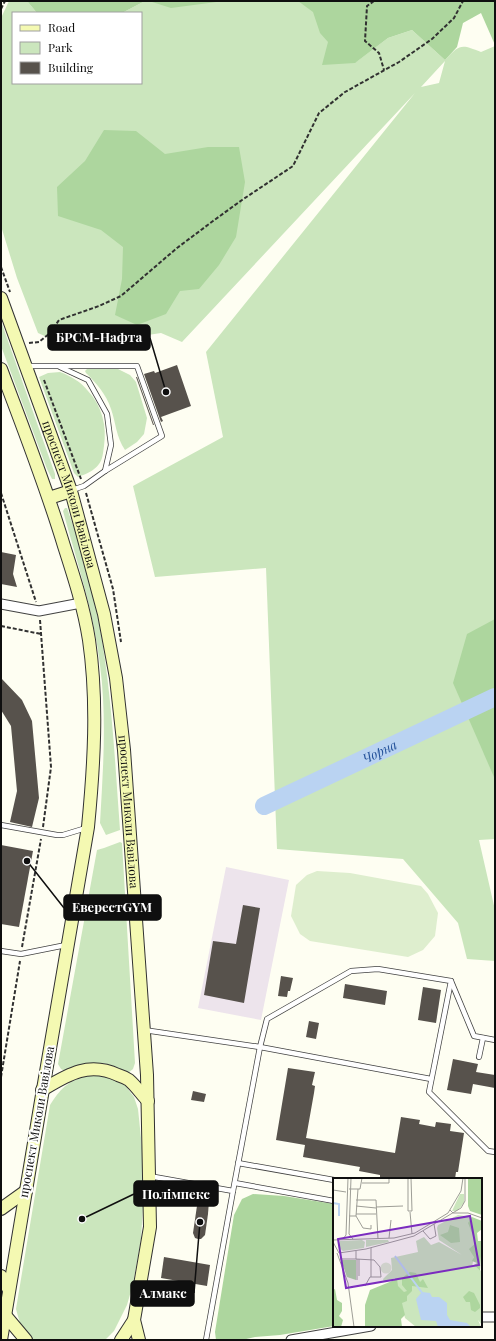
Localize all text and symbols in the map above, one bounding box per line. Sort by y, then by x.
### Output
legend [12,12,142,84]
text: Road [48,19,75,35]
text: Park [48,39,73,55]
text: Building [48,59,94,75]
callout: БРСМ-Нафта [48,325,150,350]
text: БРСМ-Нафта [56,328,142,345]
street label: проспект Миколи Вавілова [39,418,100,570]
street label: проспект Миколи Вавілова [115,734,143,889]
water label: Чорна [360,735,400,766]
callout: ЕверестGYM [64,895,161,920]
text: ЕверестGYM [72,898,152,915]
street label: проспект Миколи Вавілова [15,1045,57,1199]
inset map [333,1178,482,1327]
callout: Полімпекс [134,1181,218,1206]
text: Полімпекс [142,1185,211,1202]
callout: Алмакс [131,1281,194,1306]
text: Алмакс [138,1284,187,1301]

